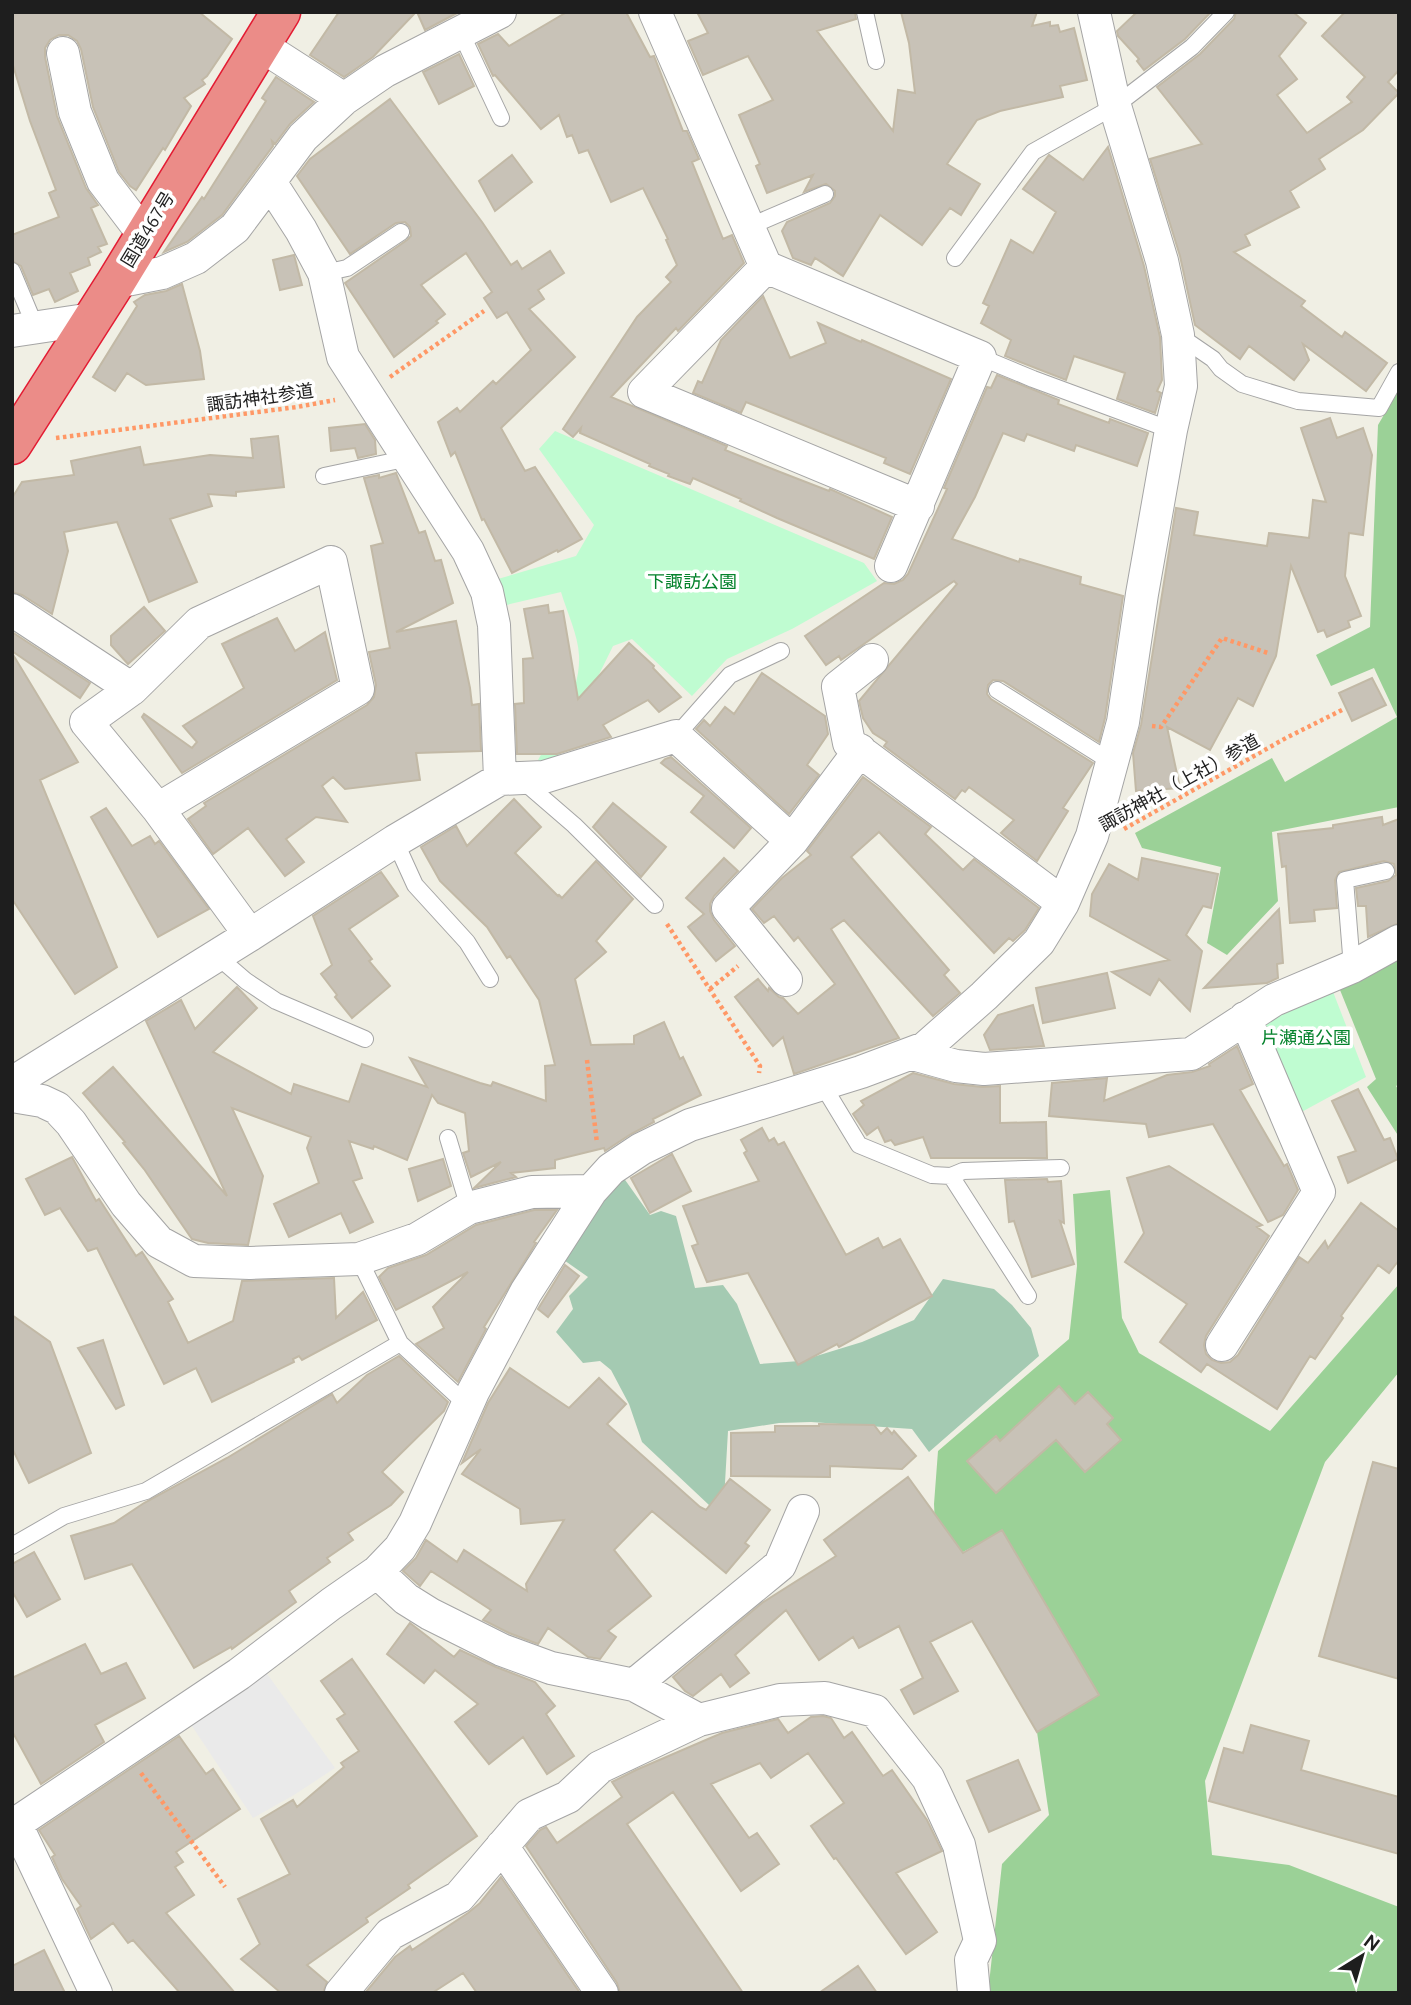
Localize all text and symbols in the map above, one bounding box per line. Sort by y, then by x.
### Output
street label: 国道467号 [117,188,177,270]
street label: 諏訪神社参道 [205,380,315,414]
park label: 下諏訪公園 [647,571,737,591]
street label: 諏訪神社（上社）参道 [1095,730,1263,834]
park label: 片瀬通公園 [1261,1027,1351,1047]
north arrow [1327,1921,1397,1991]
text: N [1360,1929,1385,1955]

